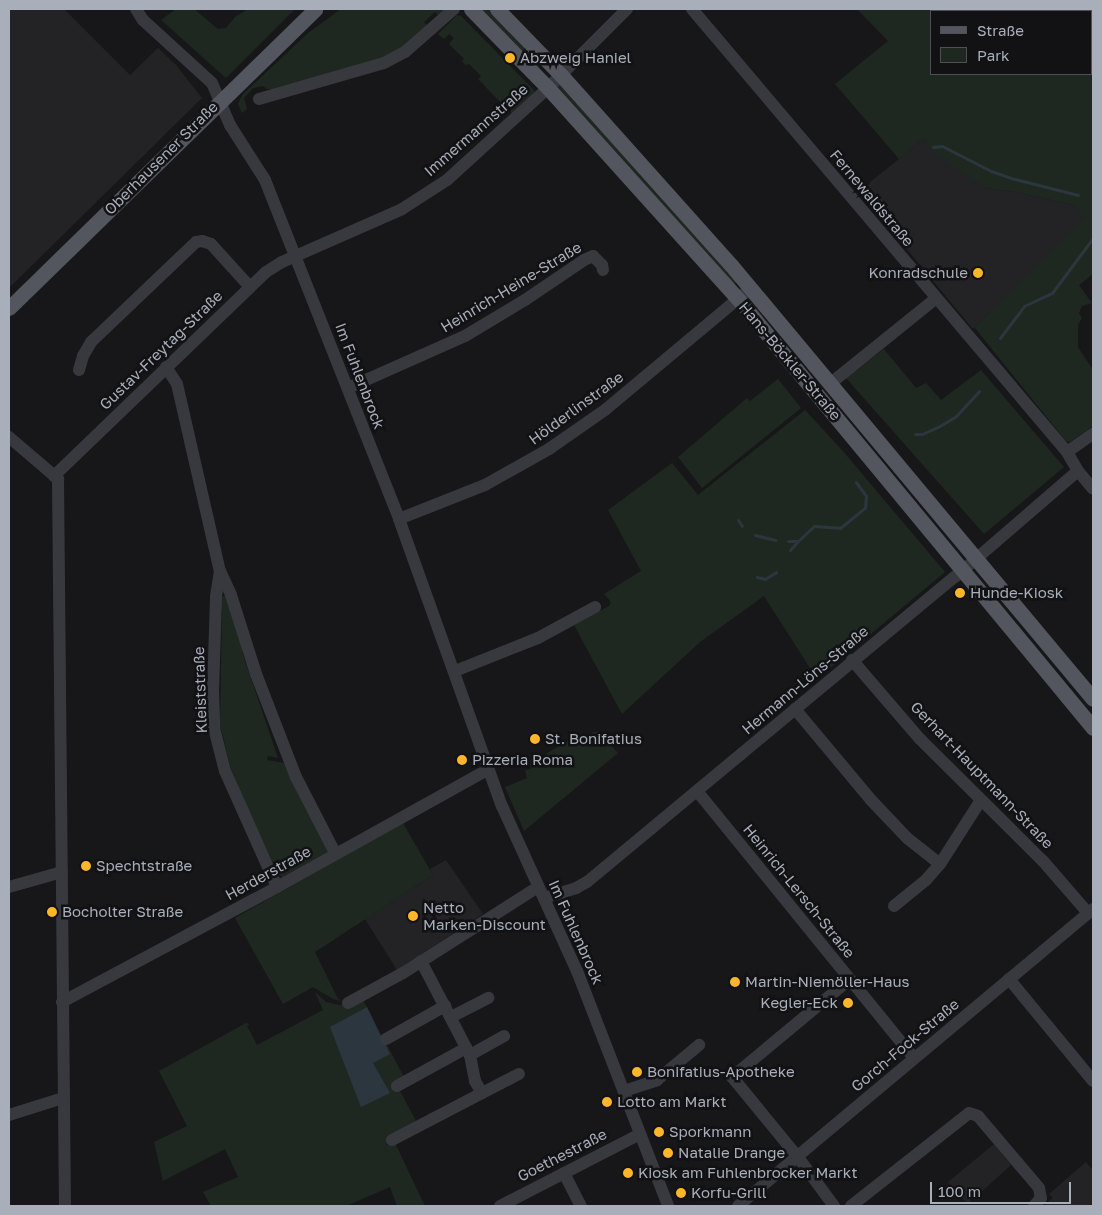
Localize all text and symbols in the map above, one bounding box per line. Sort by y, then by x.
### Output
legend [930,10,1092,75]
text: Straße [977,21,1024,39]
text: Park [977,46,1009,64]
place label: Abzweig Haniel [520,49,631,67]
marker: Abzweig Haniel [504,52,516,64]
street label: Immermannstraße [420,80,532,180]
street label: Oberhausener Straße [101,98,221,218]
street label: Fernewaldstraße [826,146,918,250]
street label: Heinrich-Heine-Straße [437,238,585,336]
place label: Konradschule [869,264,968,282]
marker: Konradschule [972,267,984,279]
street label: Gustav-Freytag-Straße [96,287,226,413]
street label: Hans-Böckler-Straße [735,298,845,424]
street label: Im Fuhlenbrock [332,320,388,432]
street label: Hölderlinstraße [525,368,627,448]
place label: Hunde-Kiosk [970,584,1063,602]
marker: Hunde-Kiosk [954,587,966,599]
street label: Hermann-Löns-Straße [738,622,872,738]
street label: Kleiststraße [189,646,211,734]
street label: Gerhart-Hauptmann-Straße [907,698,1057,852]
place label: St. Bonifatius [545,730,642,748]
marker: St. Bonifatius [529,733,541,745]
place label: Pizzeria Roma [472,751,573,769]
marker: Pizzeria Roma [456,754,468,766]
street label: Heinrich-Lersch-Straße [739,820,859,962]
street label: Herderstraße [222,842,314,904]
place label: Spechtstraße [96,857,192,875]
marker: Spechtstraße [80,860,92,872]
street label: Im Fuhlenbrock [545,877,607,987]
place label: Netto Marken-Discount [423,898,546,933]
place label: Bocholter Straße [62,903,183,921]
marker: Bocholter Straße [46,906,58,918]
marker: Netto Marken-Discount [407,910,419,922]
place label: Martin-Niemöller-Haus [745,973,910,991]
marker: Martin-Niemöller-Haus [729,976,741,988]
place label: Kegler-Eck [760,994,838,1012]
street label: Gorch-Fock-Straße [848,995,962,1095]
marker: Kegler-Eck [842,997,854,1009]
place label: Bonifatius-Apotheke [647,1063,795,1081]
marker: Bonifatius-Apotheke [631,1066,643,1078]
place label: Lotto am Markt [617,1093,726,1111]
marker: Lotto am Markt [601,1096,613,1108]
place label: Sporkmann [669,1123,751,1141]
street label: Goethestraße [514,1125,610,1185]
marker: Sporkmann [653,1126,665,1138]
place label: Natalie Drange [678,1144,785,1162]
marker: Natalie Drange [662,1147,674,1159]
place label: Kiosk am Fuhlenbrocker Markt [638,1164,857,1182]
marker: Kiosk am Fuhlenbrocker Markt [622,1167,634,1179]
scale bar [932,1172,1073,1204]
text: 100 m [938,1182,981,1200]
place label: Korfu-Grill [691,1184,766,1202]
marker: Korfu-Grill [675,1187,687,1199]

